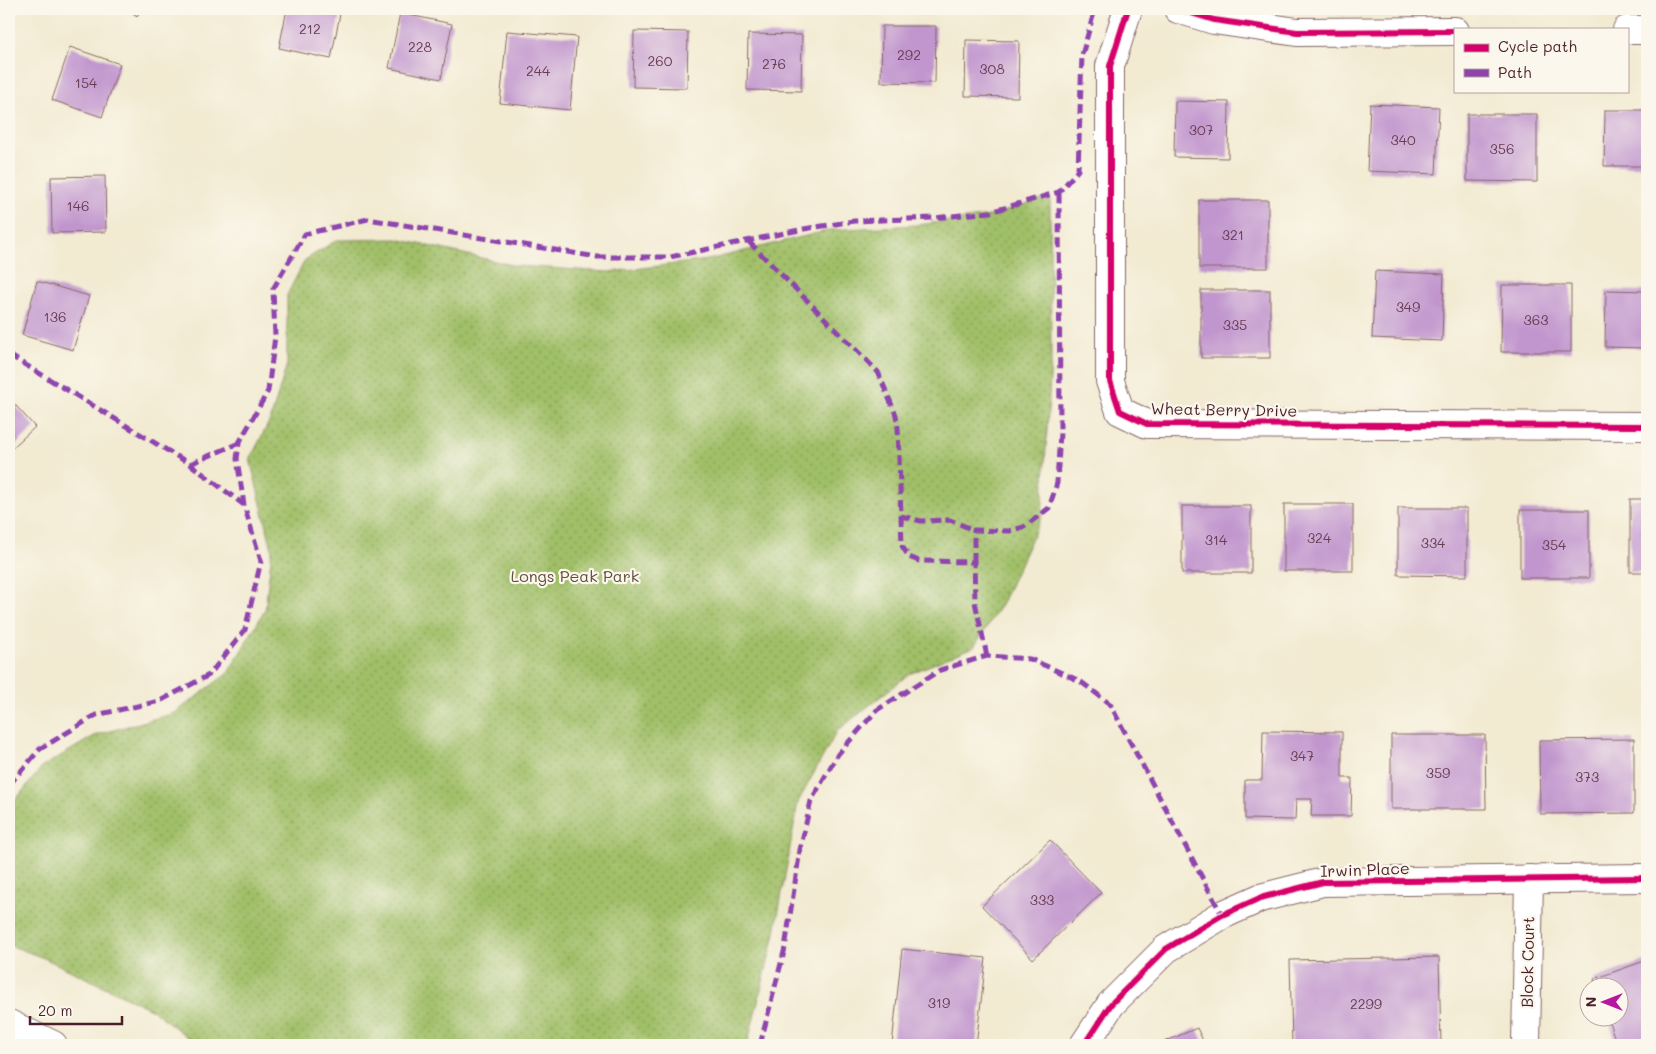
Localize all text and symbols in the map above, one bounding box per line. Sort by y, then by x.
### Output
house number: 212 [299,19,321,38]
legend [1454,28,1628,92]
text: Cycle path [1498,36,1577,56]
house number: 228 [408,37,432,56]
house number: 292 [897,45,921,64]
house number: 260 [648,51,673,70]
house number: 276 [762,54,786,73]
house number: 308 [979,59,1005,78]
house number: 244 [526,61,551,80]
text: Path [1498,62,1532,82]
house number: 154 [75,73,98,92]
house number: 307 [1189,120,1214,139]
house number: 340 [1390,130,1416,149]
house number: 356 [1490,139,1514,158]
house number: 146 [67,196,89,215]
house number: 321 [1222,225,1244,244]
house number: 349 [1396,297,1420,316]
house number: 136 [44,307,66,326]
house number: 363 [1524,310,1548,329]
house number: 335 [1223,315,1247,334]
street label: Wheat Berry Drive [1150,397,1298,421]
house number: 324 [1307,528,1332,547]
house number: 314 [1205,530,1228,549]
house number: 334 [1421,533,1446,552]
house number: 354 [1542,535,1567,554]
park label: Longs Peak Park [511,565,639,586]
house number: 347 [1290,746,1314,765]
house number: 359 [1426,763,1450,782]
house number: 373 [1575,767,1599,786]
street label: Irwin Place [1320,857,1410,881]
house number: 333 [1030,890,1054,909]
street label: Block Court [1516,916,1538,1008]
north arrow [1578,976,1628,1026]
house number: 319 [928,993,950,1012]
scale bar [30,994,122,1026]
house number: 2299 [1350,994,1382,1013]
text: N [1581,997,1600,1007]
text: 20 m [38,1000,72,1020]

